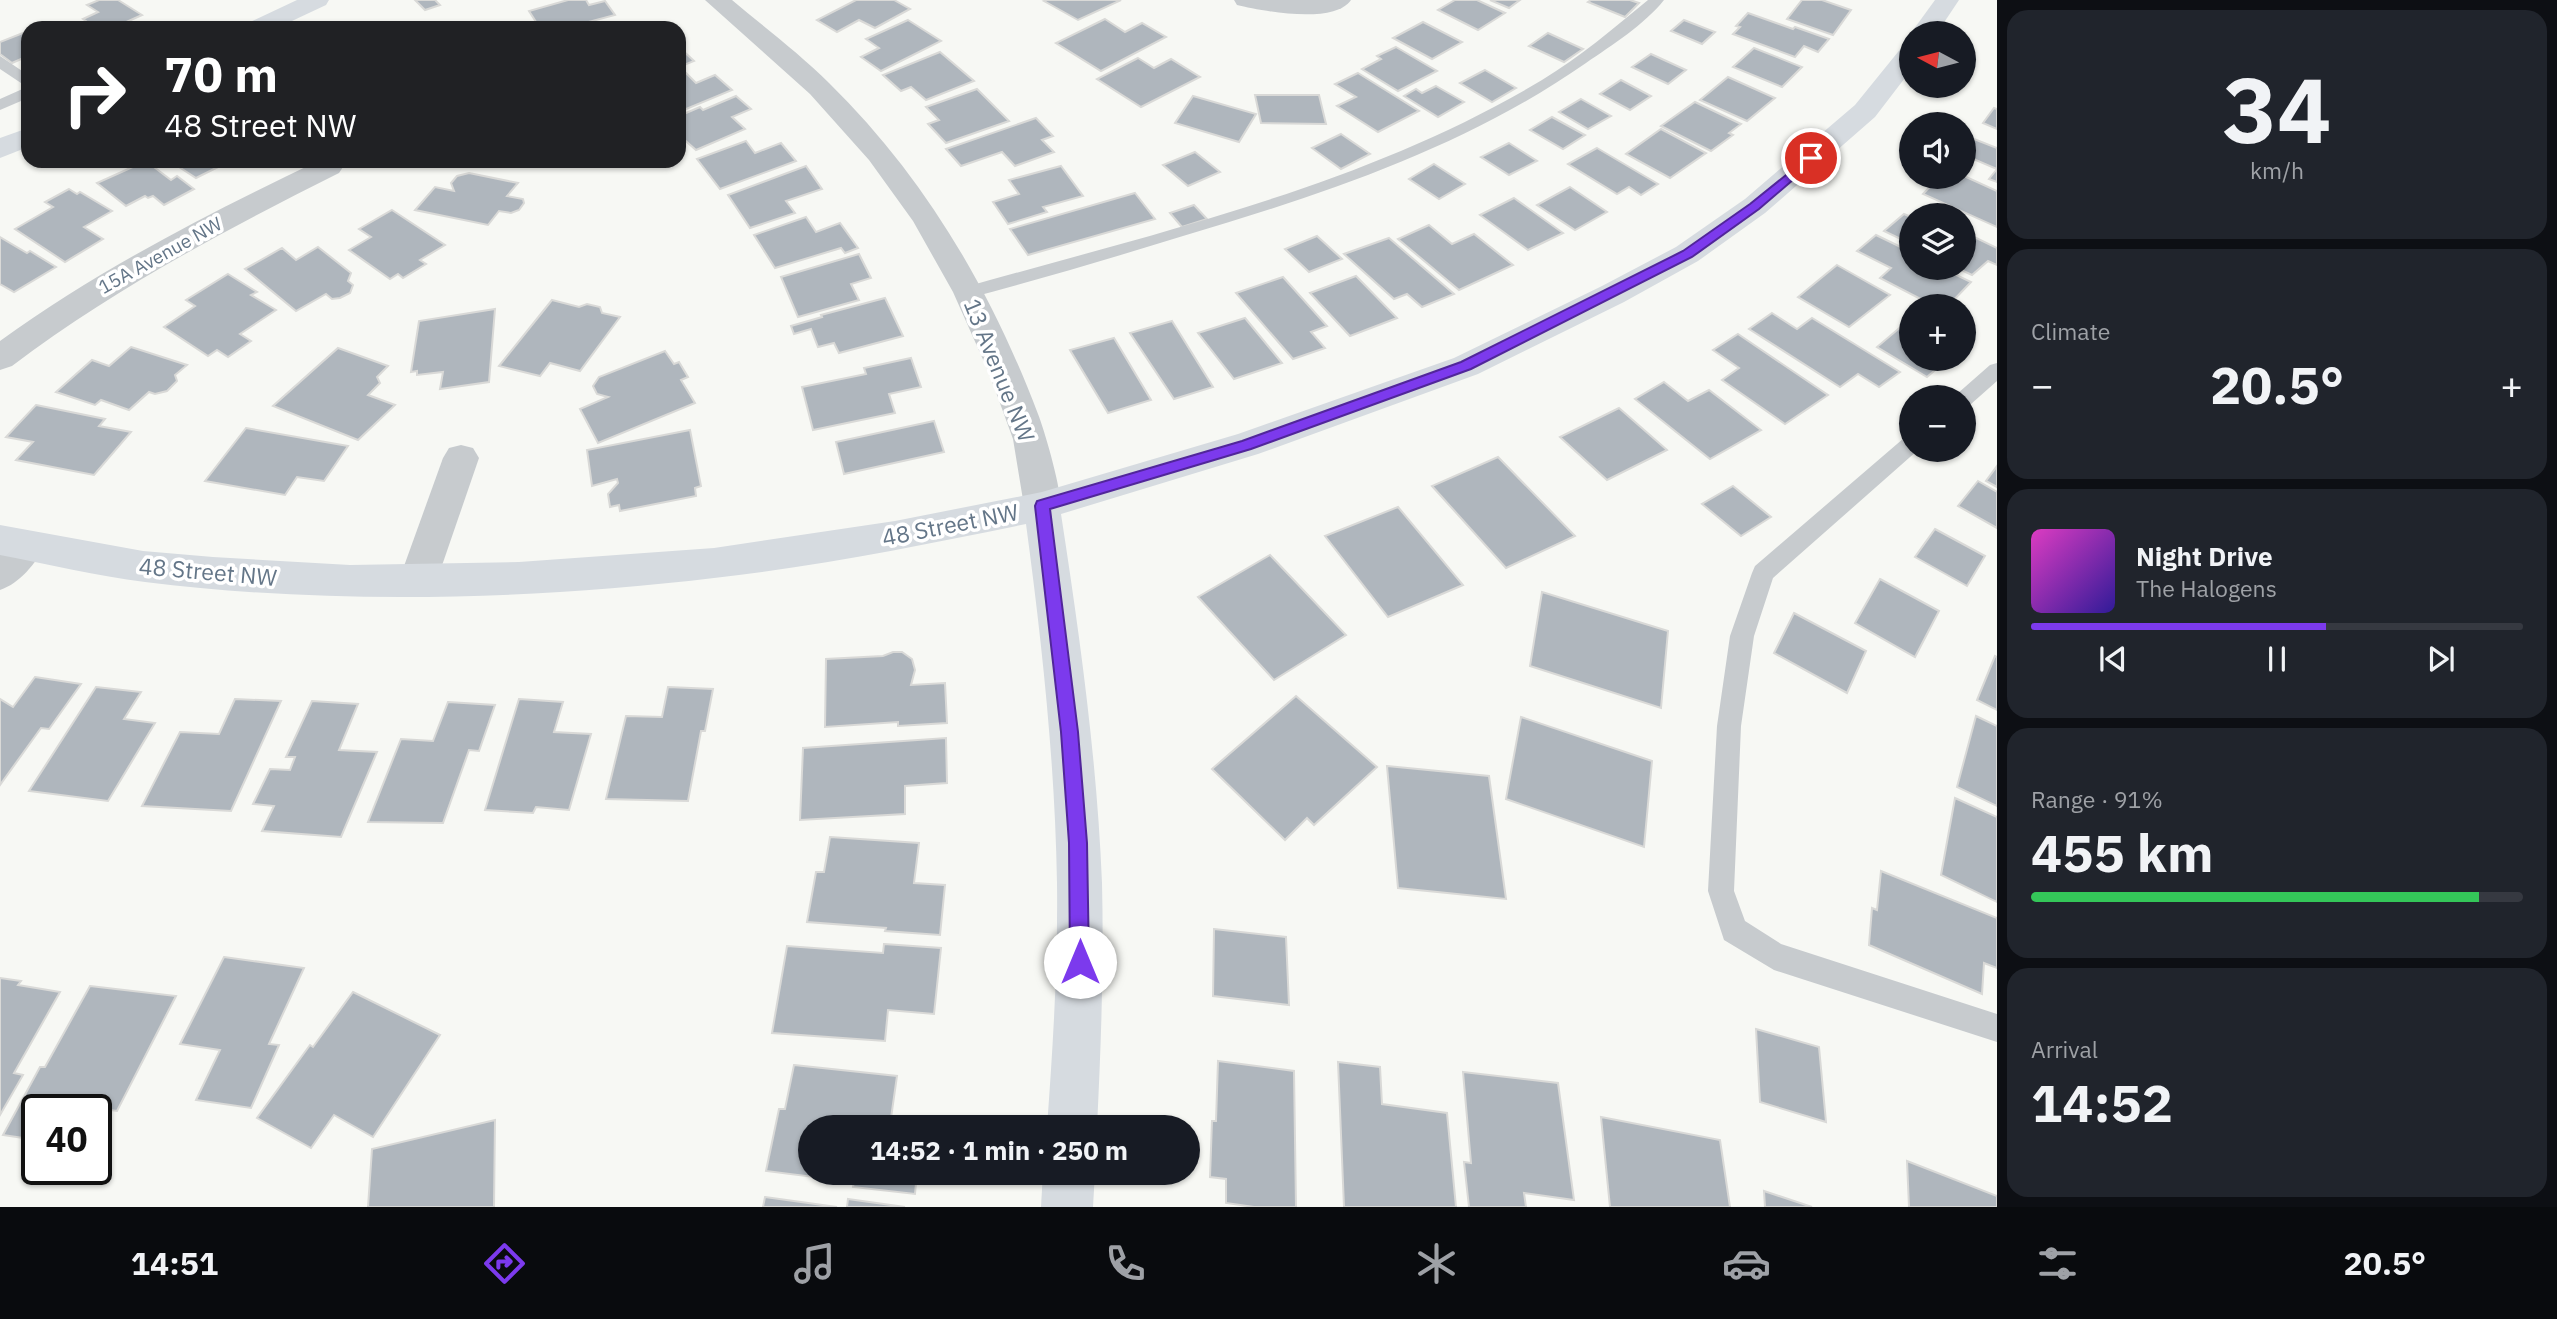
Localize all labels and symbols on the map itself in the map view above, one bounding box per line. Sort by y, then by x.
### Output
north arrow [1899,21,1976,98]
pin [1781,128,1841,188]
street label: 15A Avenue NW [94,211,226,299]
street label: 13 Avenue NW [958,294,1043,447]
street label: 48 Street NW [879,496,1021,552]
street label: 48 Street NW [138,550,279,592]
position arrow [1043,925,1117,999]
speed limit sign: 40 [21,1094,112,1185]

